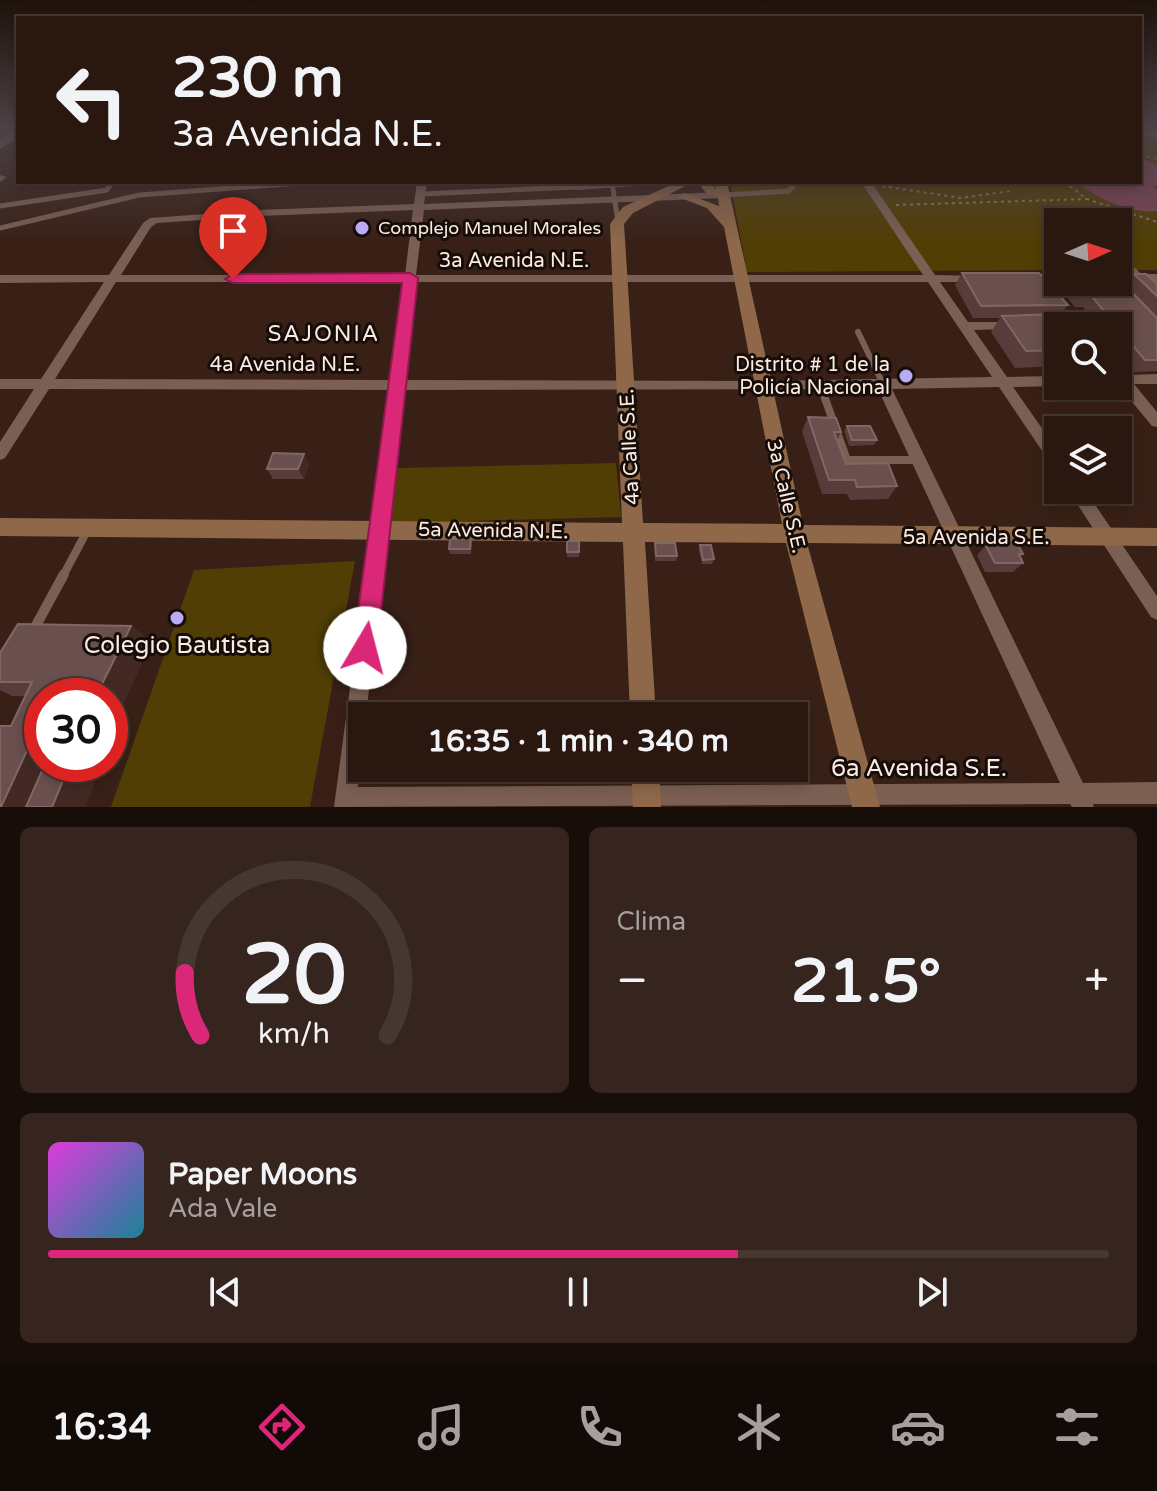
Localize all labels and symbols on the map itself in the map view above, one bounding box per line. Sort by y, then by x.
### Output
pin [199,197,267,279]
north arrow [1044,208,1132,296]
place label: Complejo Manuel Morales [378,217,601,239]
marker: Complejo Manuel Morales [353,219,371,237]
street label: 3a Avenida N.E. [439,249,589,273]
district label: SAJONIA [268,321,380,347]
street label: 4a Avenida N.E. [210,353,360,377]
place label: Distrito # 1 de la Policía Nacional [735,353,890,400]
marker: Distrito # 1 de la Policía Nacional [897,367,915,385]
street label: 4a Calle S.E. [615,388,645,506]
street label: 3a Calle S.E. [761,437,811,555]
street label: 5a Avenida N.E. [418,518,568,544]
street label: 5a Avenida S.E. [903,526,1049,550]
position arrow [323,606,407,690]
marker: Colegio Bautista [168,609,186,627]
place label: Colegio Bautista [84,631,270,660]
speed limit sign: 30 [24,678,128,782]
street label: 6a Avenida S.E. [831,754,1007,783]

